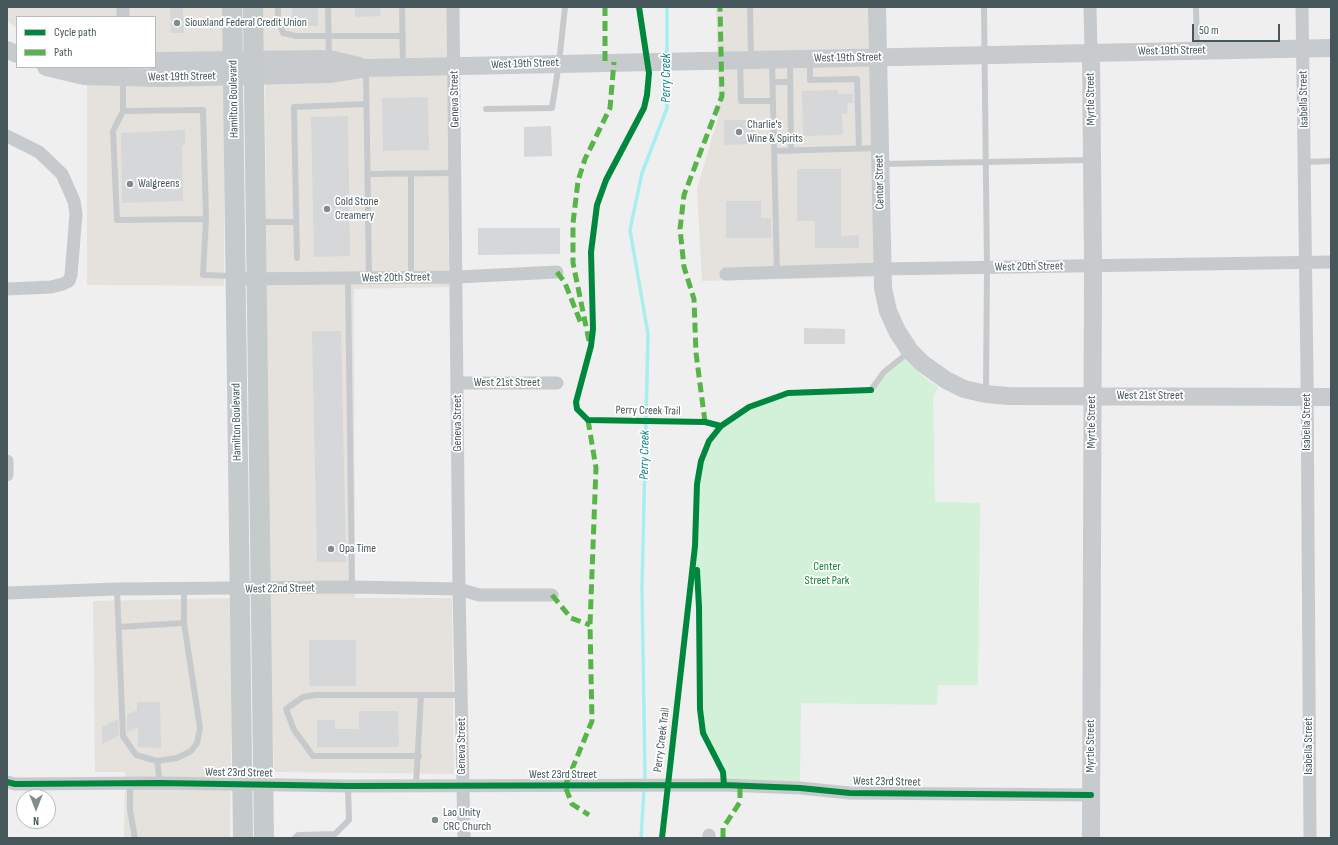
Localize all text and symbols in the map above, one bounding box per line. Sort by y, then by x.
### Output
legend [16,16,156,68]
place label: Siouxland Federal Credit Union [185,16,307,30]
scale bar [1194,16,1282,42]
marker: Siouxland Federal Credit Union [172,18,182,28]
text: 50 m [1199,23,1219,38]
text: Cycle path [54,25,96,40]
street label: West 19th Street [1138,43,1206,59]
text: Path [54,45,72,60]
street label: West 19th Street [814,50,882,66]
water label: Perry Creek [659,53,675,103]
street label: West 19th Street [491,56,559,72]
street label: Hamilton Boulevard [226,60,242,138]
street label: West 19th Street [148,69,216,85]
street label: Geneva Street [447,70,463,128]
street label: Isabella Street [1296,70,1312,128]
street label: Myrtle Street [1083,72,1099,126]
place label: Charlie's Wine & Spirits [747,118,803,146]
marker: Charlie's Wine & Spirits [734,127,744,137]
street label: Center Street [872,154,888,210]
place label: Walgreens [138,177,179,191]
marker: Walgreens [125,179,135,189]
place label: Cold Stone Creamery [335,195,378,223]
marker: Cold Stone Creamery [322,204,332,214]
street label: West 20th Street [995,259,1063,275]
street label: West 20th Street [362,270,430,286]
street label: West 21st Street [474,376,540,390]
street label: Hamilton Boulevard [229,383,245,461]
street label: West 21st Street [1117,389,1183,403]
street label: Isabella Street [1300,393,1314,451]
street label: Geneva Street [451,394,465,452]
street label: Myrtle Street [1085,395,1099,449]
street label: Perry Creek Trail [615,403,681,419]
water label: Perry Creek [637,430,653,480]
place label: Opa Time [339,542,376,556]
marker: Opa Time [326,544,336,554]
park label: Center Street Park [805,560,849,588]
street label: West 22nd Street [245,581,315,597]
street label: Perry Creek Trail [651,707,673,773]
street label: Geneva Street [455,717,469,775]
street label: Isabella Street [1302,717,1316,775]
street label: Myrtle Street [1084,719,1098,773]
street label: West 23rd Street [205,765,273,781]
street label: West 23rd Street [529,768,597,782]
street label: West 23rd Street [853,774,921,790]
north arrow [16,789,56,829]
place label: Lao Unity CRC Church [443,806,491,834]
text: N [33,814,39,827]
marker: Lao Unity CRC Church [430,815,440,825]

